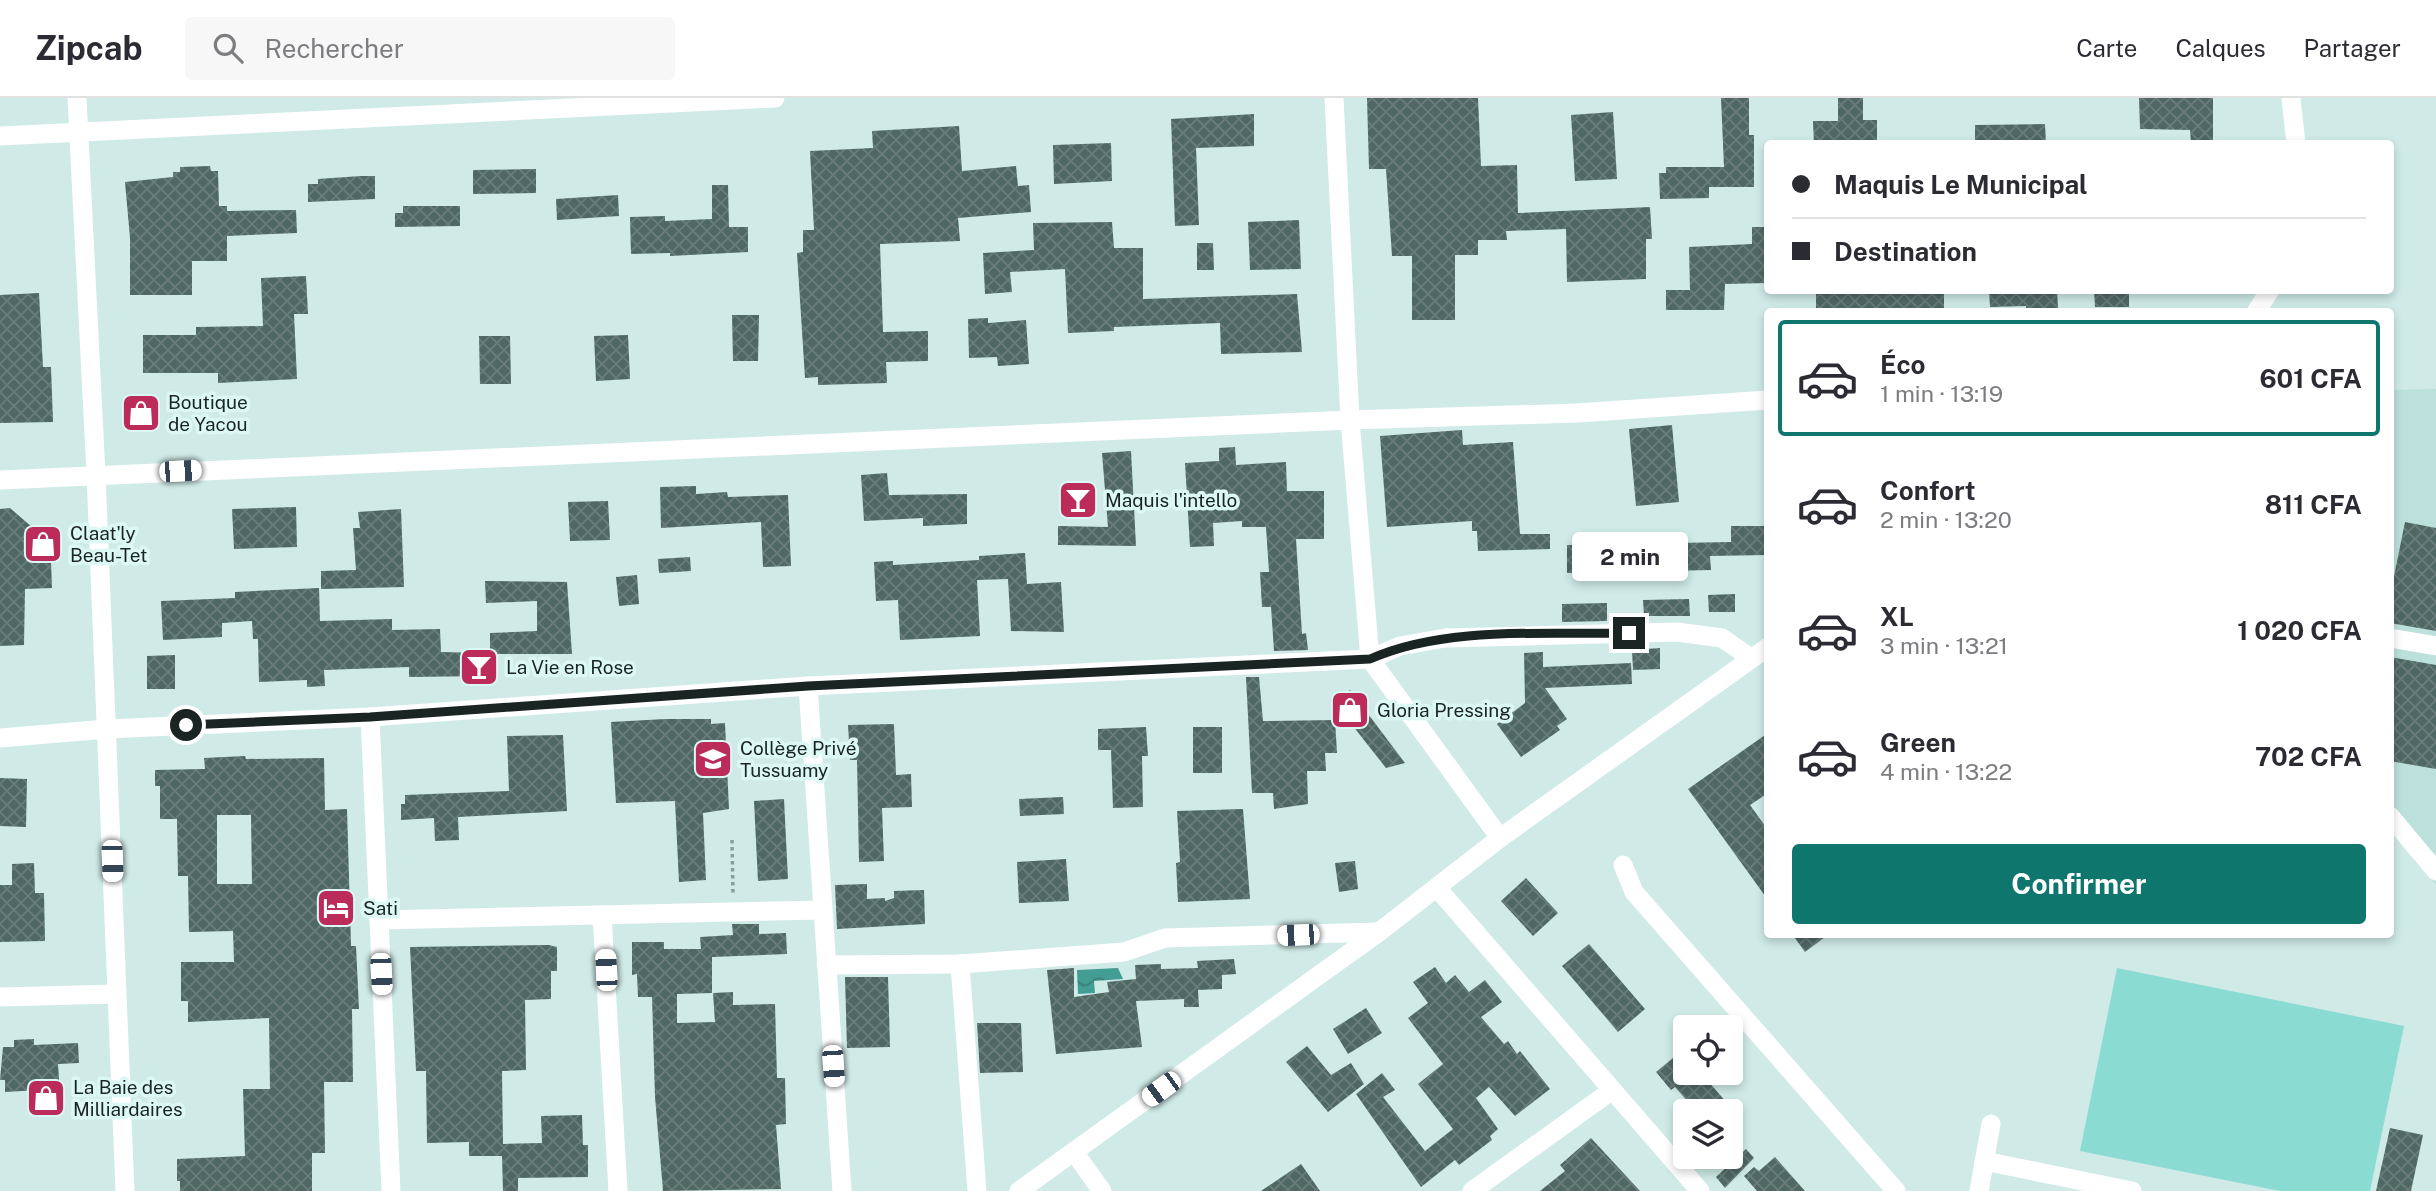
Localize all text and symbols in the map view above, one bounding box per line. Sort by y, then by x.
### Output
search box [185,17,675,80]
text: Zipcab [35,29,143,67]
icon: search [209,29,247,67]
text: Rechercher [265,33,404,64]
text: Carte [2076,34,2137,62]
text: Calques [2175,34,2266,62]
text: Partager [2304,34,2401,62]
text: Maquis Le Municipal [1834,169,2088,200]
text: Destination [1834,236,1977,267]
icon: car [1796,347,1859,410]
text: Éco [1880,349,1926,380]
text: 601 CFA [2259,363,2362,394]
text: 1 min · 13:19 [1880,380,2003,407]
place label: Boutique de Yacou [168,391,248,435]
shop icon: Boutique de Yacou [120,392,162,434]
car [159,459,202,483]
icon: car [1796,473,1859,536]
text: Confort [1880,475,1976,506]
bar icon: Maquis l'intello [1057,479,1099,521]
place label: Maquis l'intello [1105,489,1237,511]
text: 811 CFA [2265,489,2362,520]
text: 2 min · 13:20 [1880,506,2012,533]
place label: Claat'ly Beau-Tet [70,522,147,566]
shop icon: Claat'ly Beau-Tet [22,523,64,565]
callout: 2 min [1571,532,1687,580]
text: 2 min [1600,543,1660,570]
icon: car [1796,599,1859,662]
text: XL [1880,601,1914,632]
text: 1 020 CFA [2237,615,2362,646]
route end [1613,617,1645,649]
text: 3 min · 13:21 [1880,632,2008,659]
bar icon: La Vie en Rose [458,646,500,688]
place label: La Vie en Rose [506,656,634,678]
shop icon: Gloria Pressing [1329,689,1371,731]
place label: Gloria Pressing [1377,699,1511,721]
route start [170,709,202,741]
icon: car [1796,725,1859,788]
text: Green [1880,727,1956,758]
place label: Collège Privé Tussuamy [740,737,856,781]
school or university icon: Collège Privé Tussuamy [692,738,734,780]
text: 702 CFA [2255,741,2362,772]
text: 4 min · 13:22 [1880,758,2012,785]
car [101,840,124,882]
button: Confirmer [1792,844,2366,924]
hotel icon: Sati [315,887,357,929]
place label: Sati [363,897,398,919]
car [1277,924,1320,946]
car [595,948,618,992]
car [370,952,393,996]
map controls [1673,1015,1743,1169]
button: locate [1673,1015,1743,1085]
car [822,1044,845,1088]
car [1138,1068,1185,1110]
place label: La Baie des Milliardaires [73,1076,183,1120]
shop icon: La Baie des Milliardaires [25,1077,67,1119]
button: layers [1673,1099,1743,1169]

